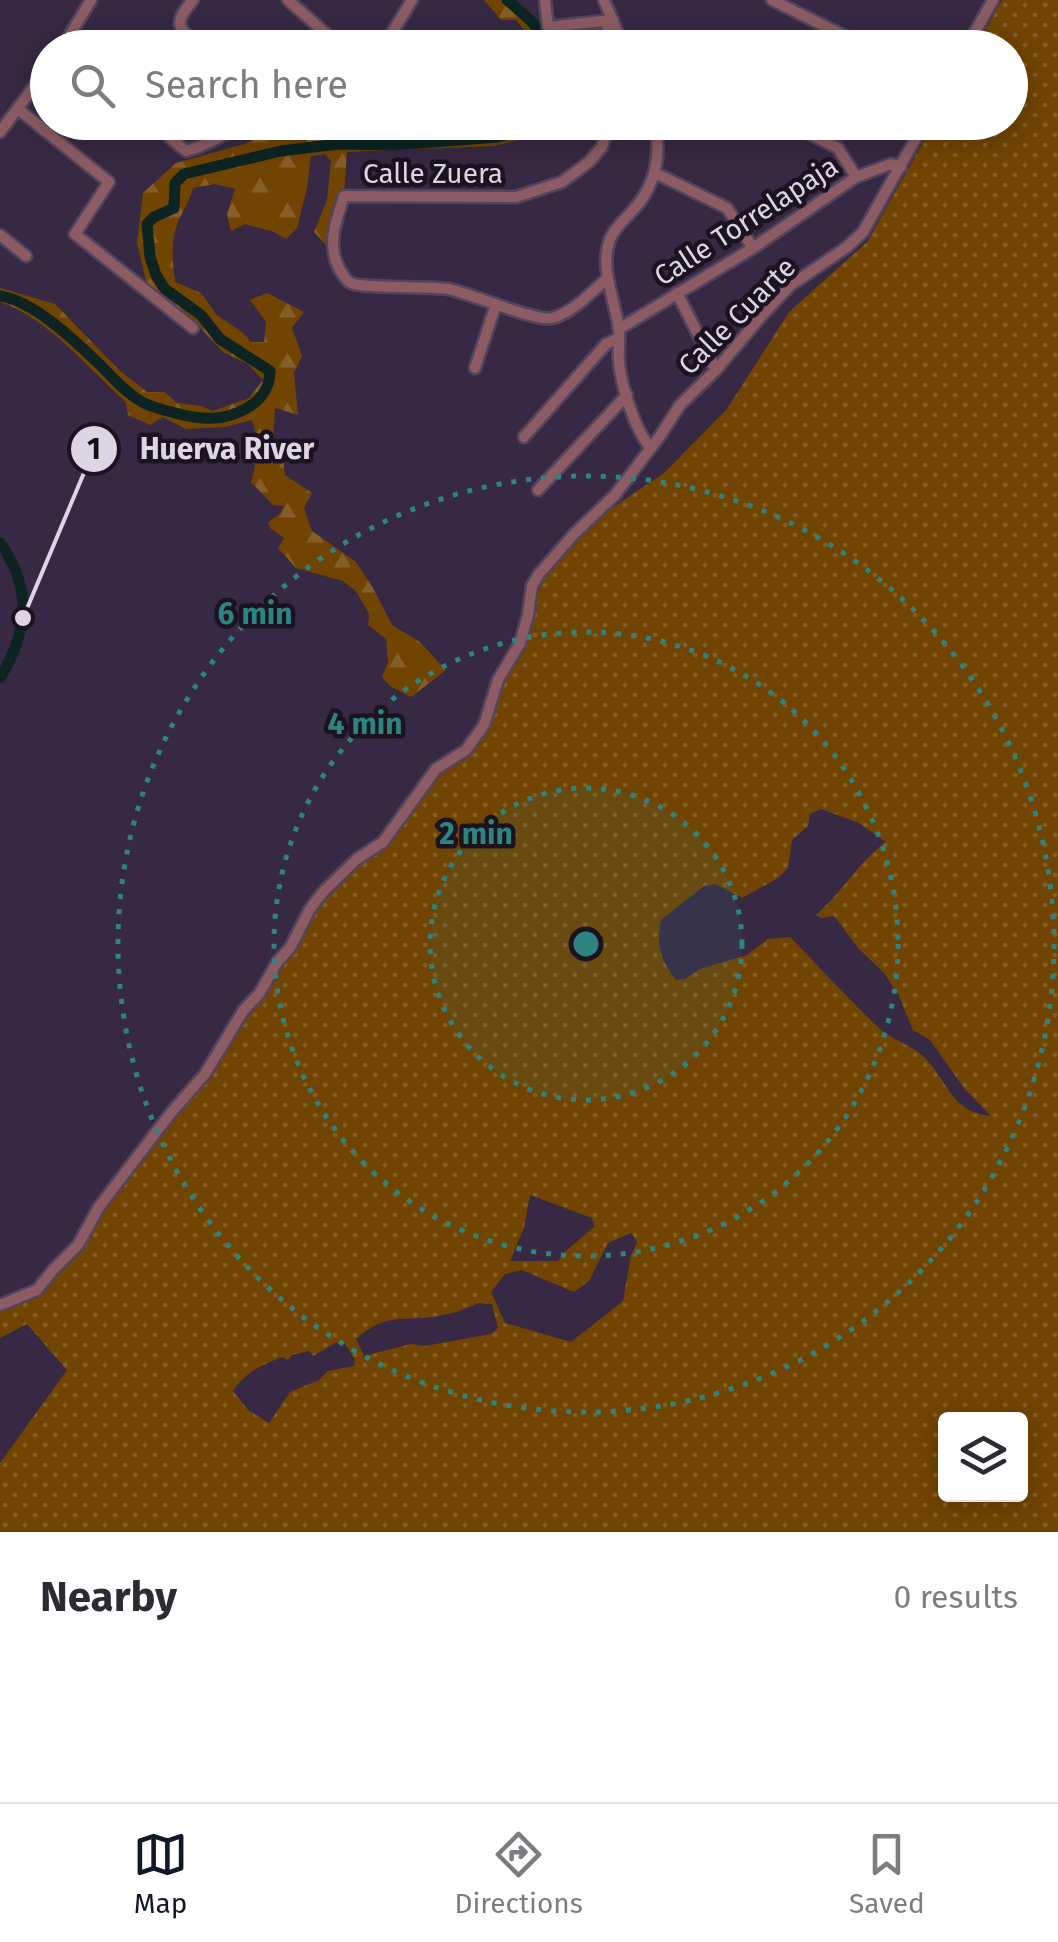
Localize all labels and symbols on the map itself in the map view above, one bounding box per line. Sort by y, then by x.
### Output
street label: Calle Torrelapaja [648,149,844,293]
street label: Calle Zuera [363,157,503,190]
street label: Calle Cuarte [672,251,802,381]
callout: Huerva River [69,419,334,479]
text: 1 [87,431,101,467]
text: Huerva River [140,431,315,467]
text: 6 min [217,596,293,632]
text: 4 min [327,706,403,742]
text: 2 min [439,816,513,852]
centre of rings [568,926,604,962]

